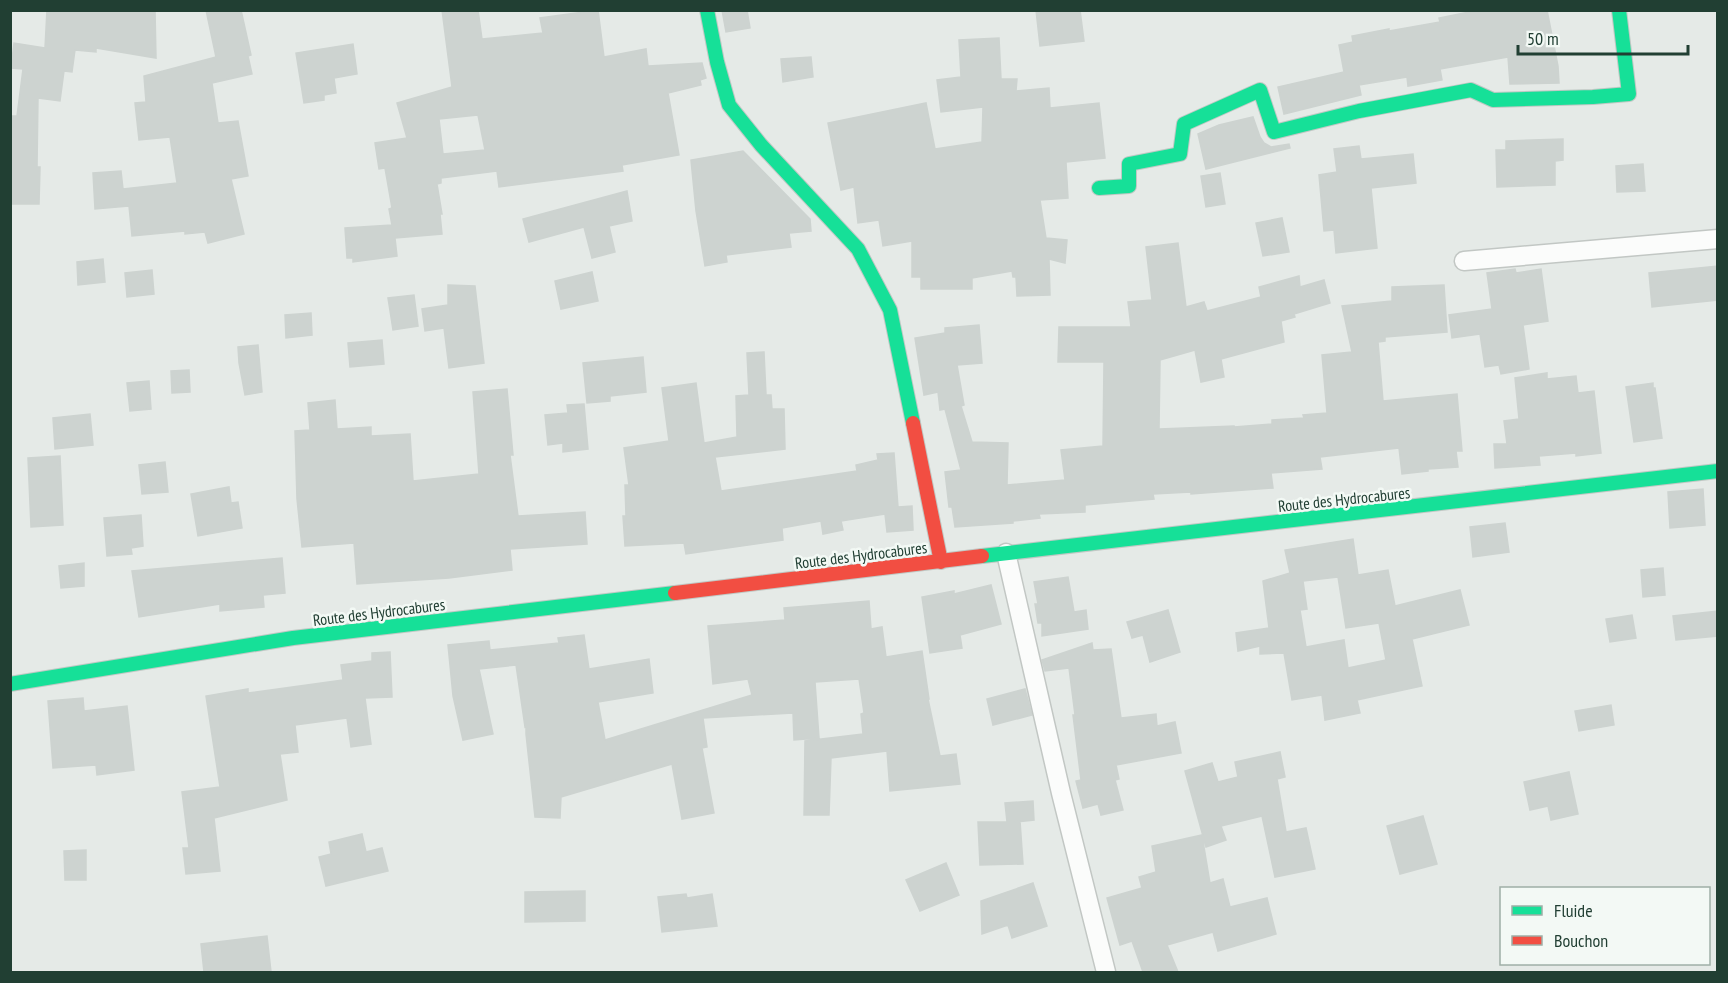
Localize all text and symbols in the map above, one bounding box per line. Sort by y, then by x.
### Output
scale bar [1518,18,1688,56]
text: 50 m [1527,27,1559,50]
street label: Route des Hydrocabures [1277,482,1411,516]
street label: Route des Hydrocabures [794,537,928,573]
street label: Route des Hydrocabures [312,594,446,630]
legend [1500,887,1710,965]
text: Fluide [1554,899,1593,922]
text: Bouchon [1554,929,1608,952]

